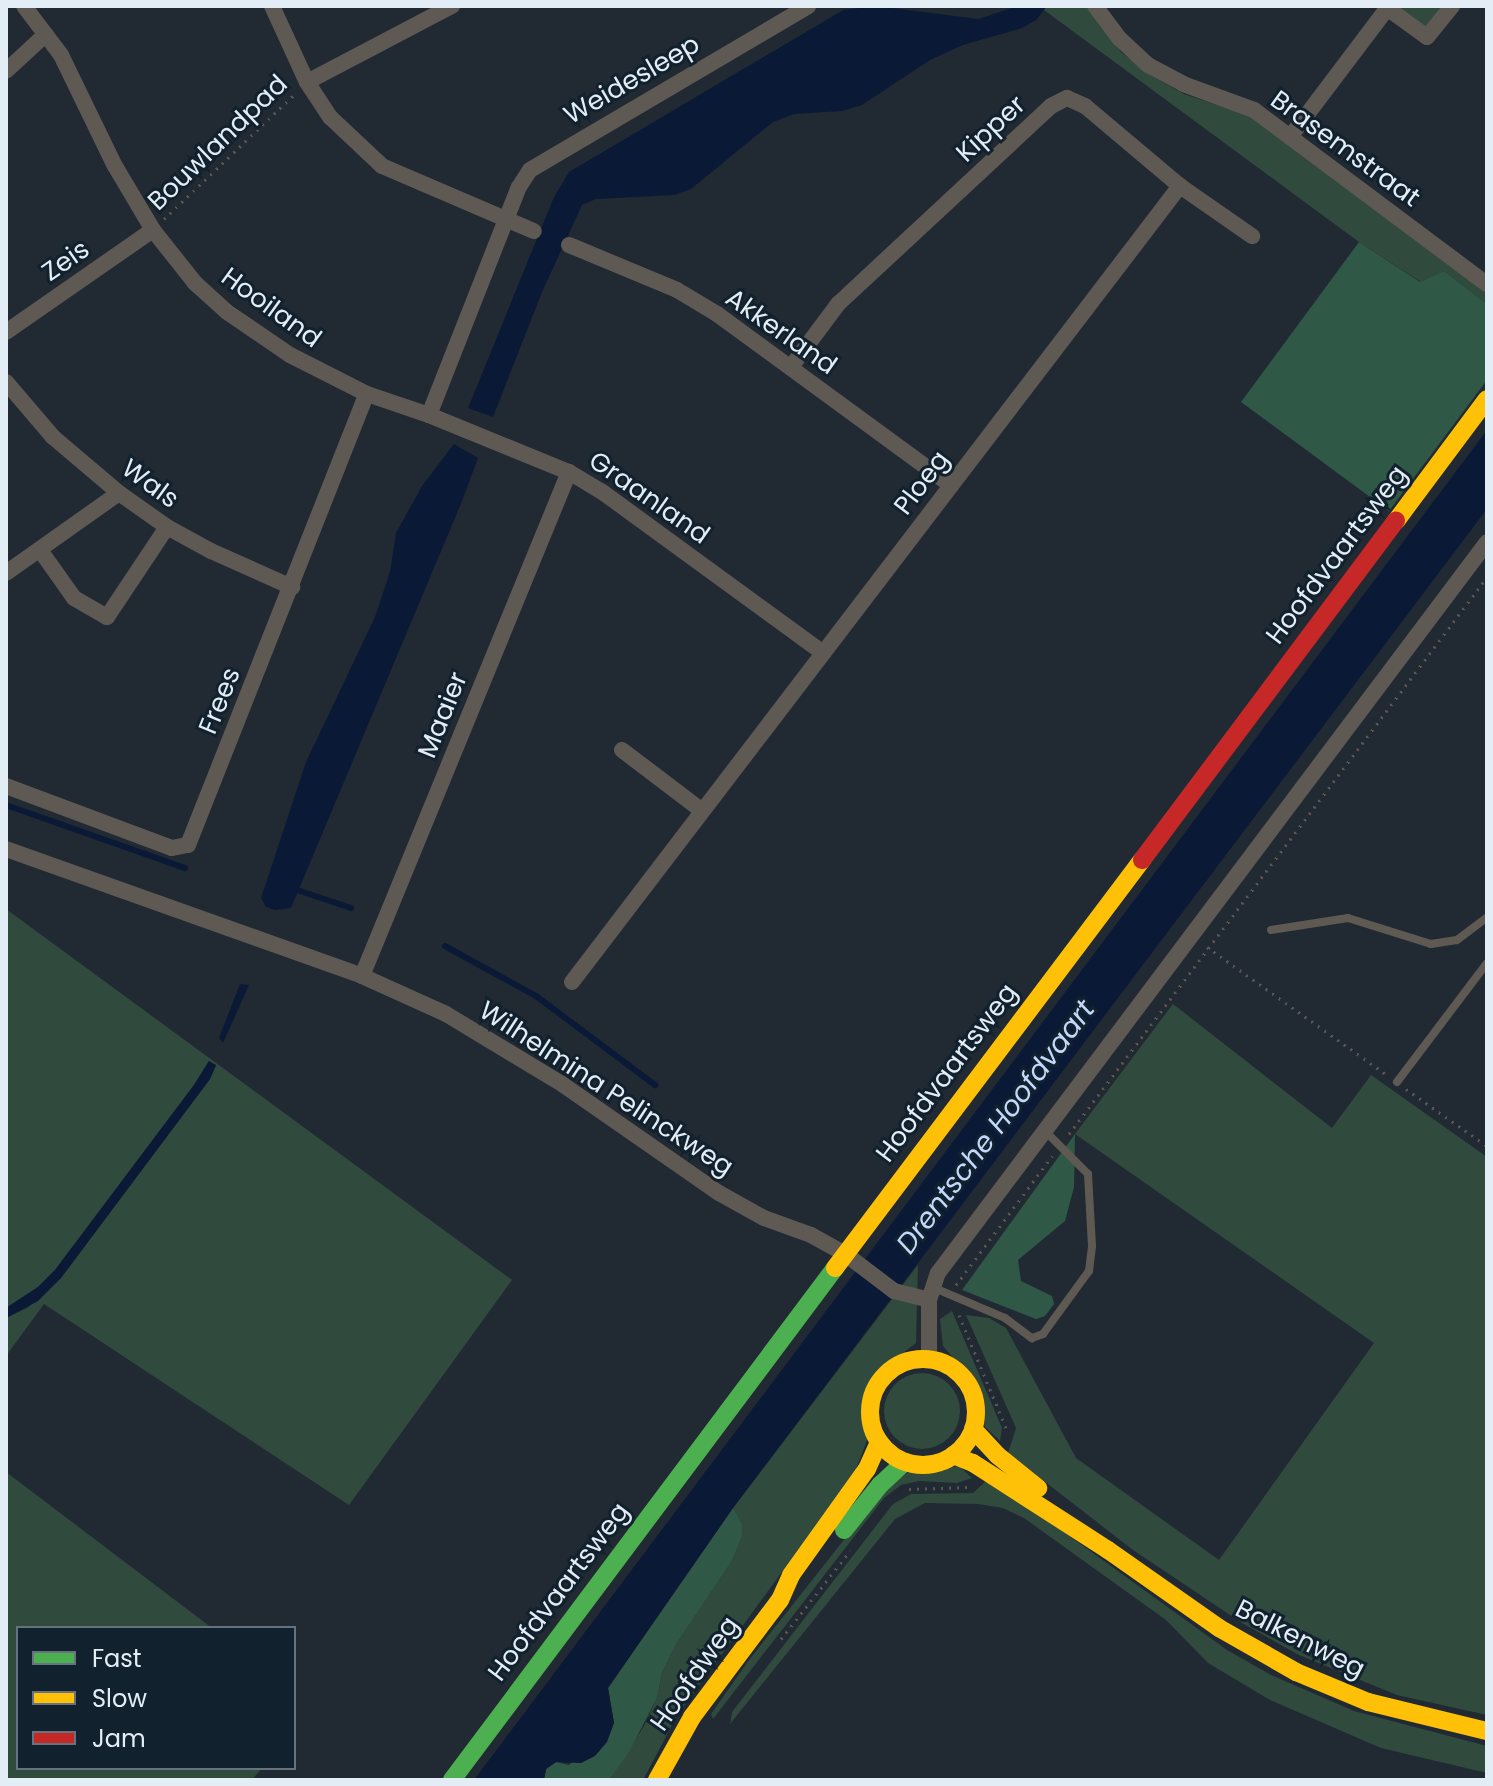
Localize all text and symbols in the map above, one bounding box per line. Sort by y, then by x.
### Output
street label: Weidesleep [559,29,705,131]
street label: Bouwlandpad [142,69,294,217]
street label: Brasemstraat [1264,84,1426,214]
street label: Kipper [950,89,1032,169]
street label: Zeis [37,234,95,288]
street label: Hooiland [215,261,327,355]
street label: Akkerland [719,282,843,382]
street label: Graanland [583,445,715,551]
street label: Ploeg [888,445,956,521]
street label: Wals [115,453,185,515]
street label: Hoofdvaartsweg [1260,460,1414,650]
street label: Frees [193,663,247,739]
street label: Maaier [412,668,474,762]
street label: Hoofdvaartsweg [870,978,1024,1168]
water label: Drentsche Hoofdvaart [890,994,1102,1260]
street label: Wilhelmina Pelinckweg [473,995,739,1183]
street label: Hoofdvaartsweg [482,1497,636,1687]
street label: Balkenweg [1230,1593,1370,1685]
street label: Hoofdweg [644,1611,746,1737]
legend [16,1626,296,1770]
text: Fast [92,1642,142,1675]
text: Slow [92,1682,147,1715]
text: Jam [92,1722,146,1755]

